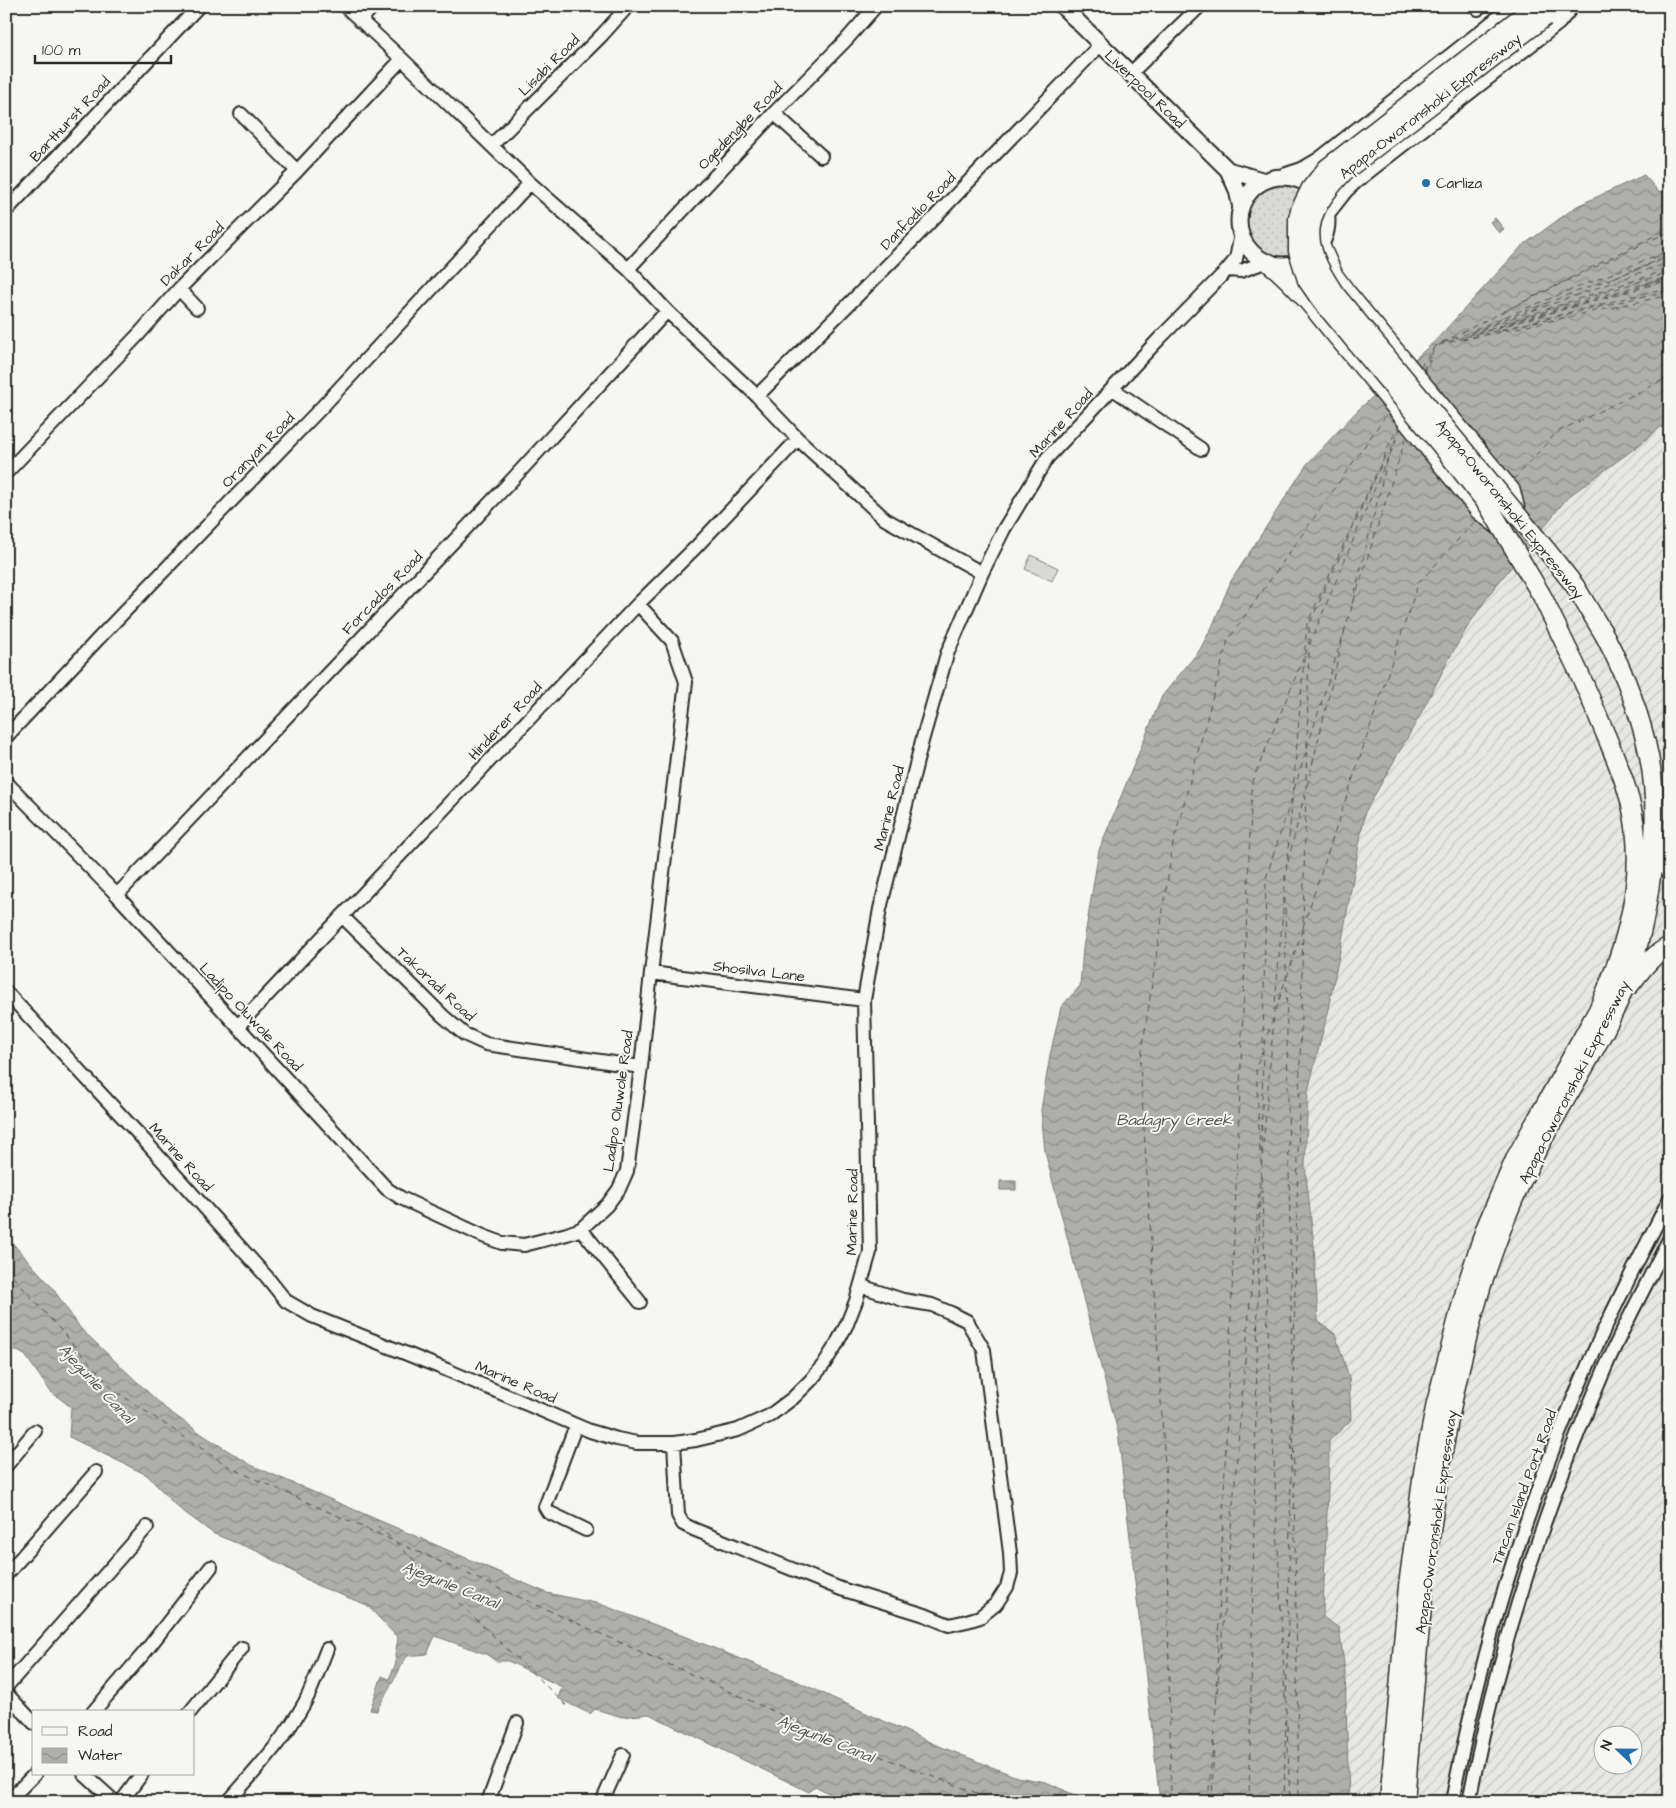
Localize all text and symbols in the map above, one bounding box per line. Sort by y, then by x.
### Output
street label: Apapa-Oworonshoki Expressway [1335,29,1526,185]
street label: Lisabi Road [514,30,585,101]
scale bar [35,32,171,64]
text: 100 m [42,40,81,61]
street label: Liverpool Road [1100,45,1190,134]
street label: Barthurst Road [25,72,116,167]
street label: Ogedengbe Road [693,78,788,175]
street label: Danfodio Road [876,167,961,255]
place label: Carliza [1436,173,1483,194]
marker: Carliza [1420,177,1432,189]
street label: Dakar Road [156,217,229,291]
street label: Marine Road [1025,384,1098,463]
street label: Oranyan Road [217,408,301,493]
street label: Apapa-Oworonshoki Expressway [1430,415,1589,604]
street label: Forcados Road [337,547,428,640]
street label: Hinderer Road [464,677,547,765]
street label: Marine Road [869,763,910,853]
street label: Takoradi Road [392,942,480,1027]
street label: Shosilva Lane [712,955,806,988]
street label: Ladipo Oluwole Road [194,958,307,1077]
street label: Apapa-Oworonshoki Expressway [1514,977,1636,1188]
street label: Ladipo Oluwole Road [598,1029,639,1173]
water label: Badagry Creek [1116,1109,1233,1132]
street label: Marine Road [144,1118,218,1197]
street label: Marine Road [841,1168,864,1256]
water label: Ajegunle Canal [53,1339,141,1431]
street label: Marine Road [472,1356,560,1409]
street label: Tincan Island Port Road [1487,1406,1562,1568]
street label: Apapa-Oworonshoki Expressway [1410,1409,1464,1635]
water label: Ajegunle Canal [399,1556,504,1616]
legend [32,1710,195,1776]
water label: Ajegunle Canal [774,1710,879,1770]
text: Road [78,1721,113,1742]
north arrow [1594,1726,1644,1776]
text: N [1596,1737,1618,1753]
text: Water [78,1745,122,1766]

